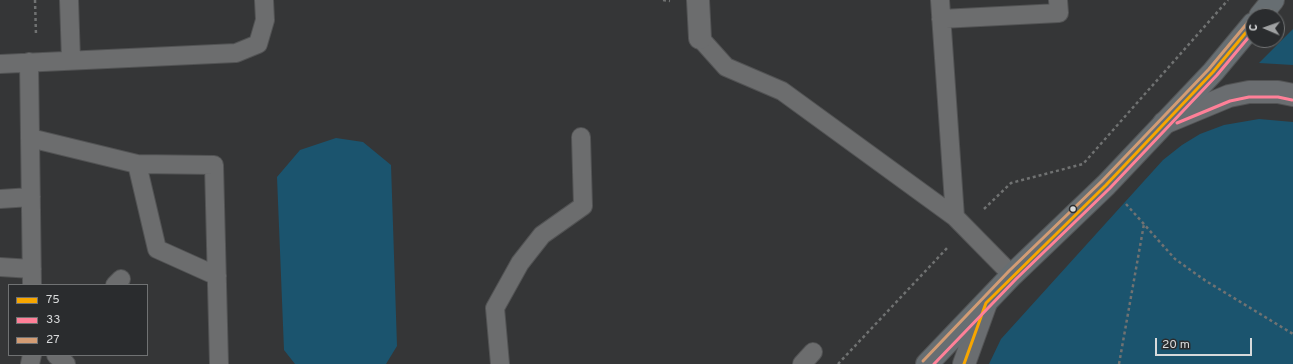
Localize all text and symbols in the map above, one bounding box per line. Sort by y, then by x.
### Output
north arrow [1245,8,1285,48]
text: С [1247,24,1261,31]
unlabelled marker [1068,204,1078,214]
legend [8,284,148,356]
text: 75 [46,292,60,308]
text: 33 [46,312,60,328]
scale bar [1157,330,1254,356]
text: 27 [46,332,60,348]
text: 20 m [1162,337,1190,353]

